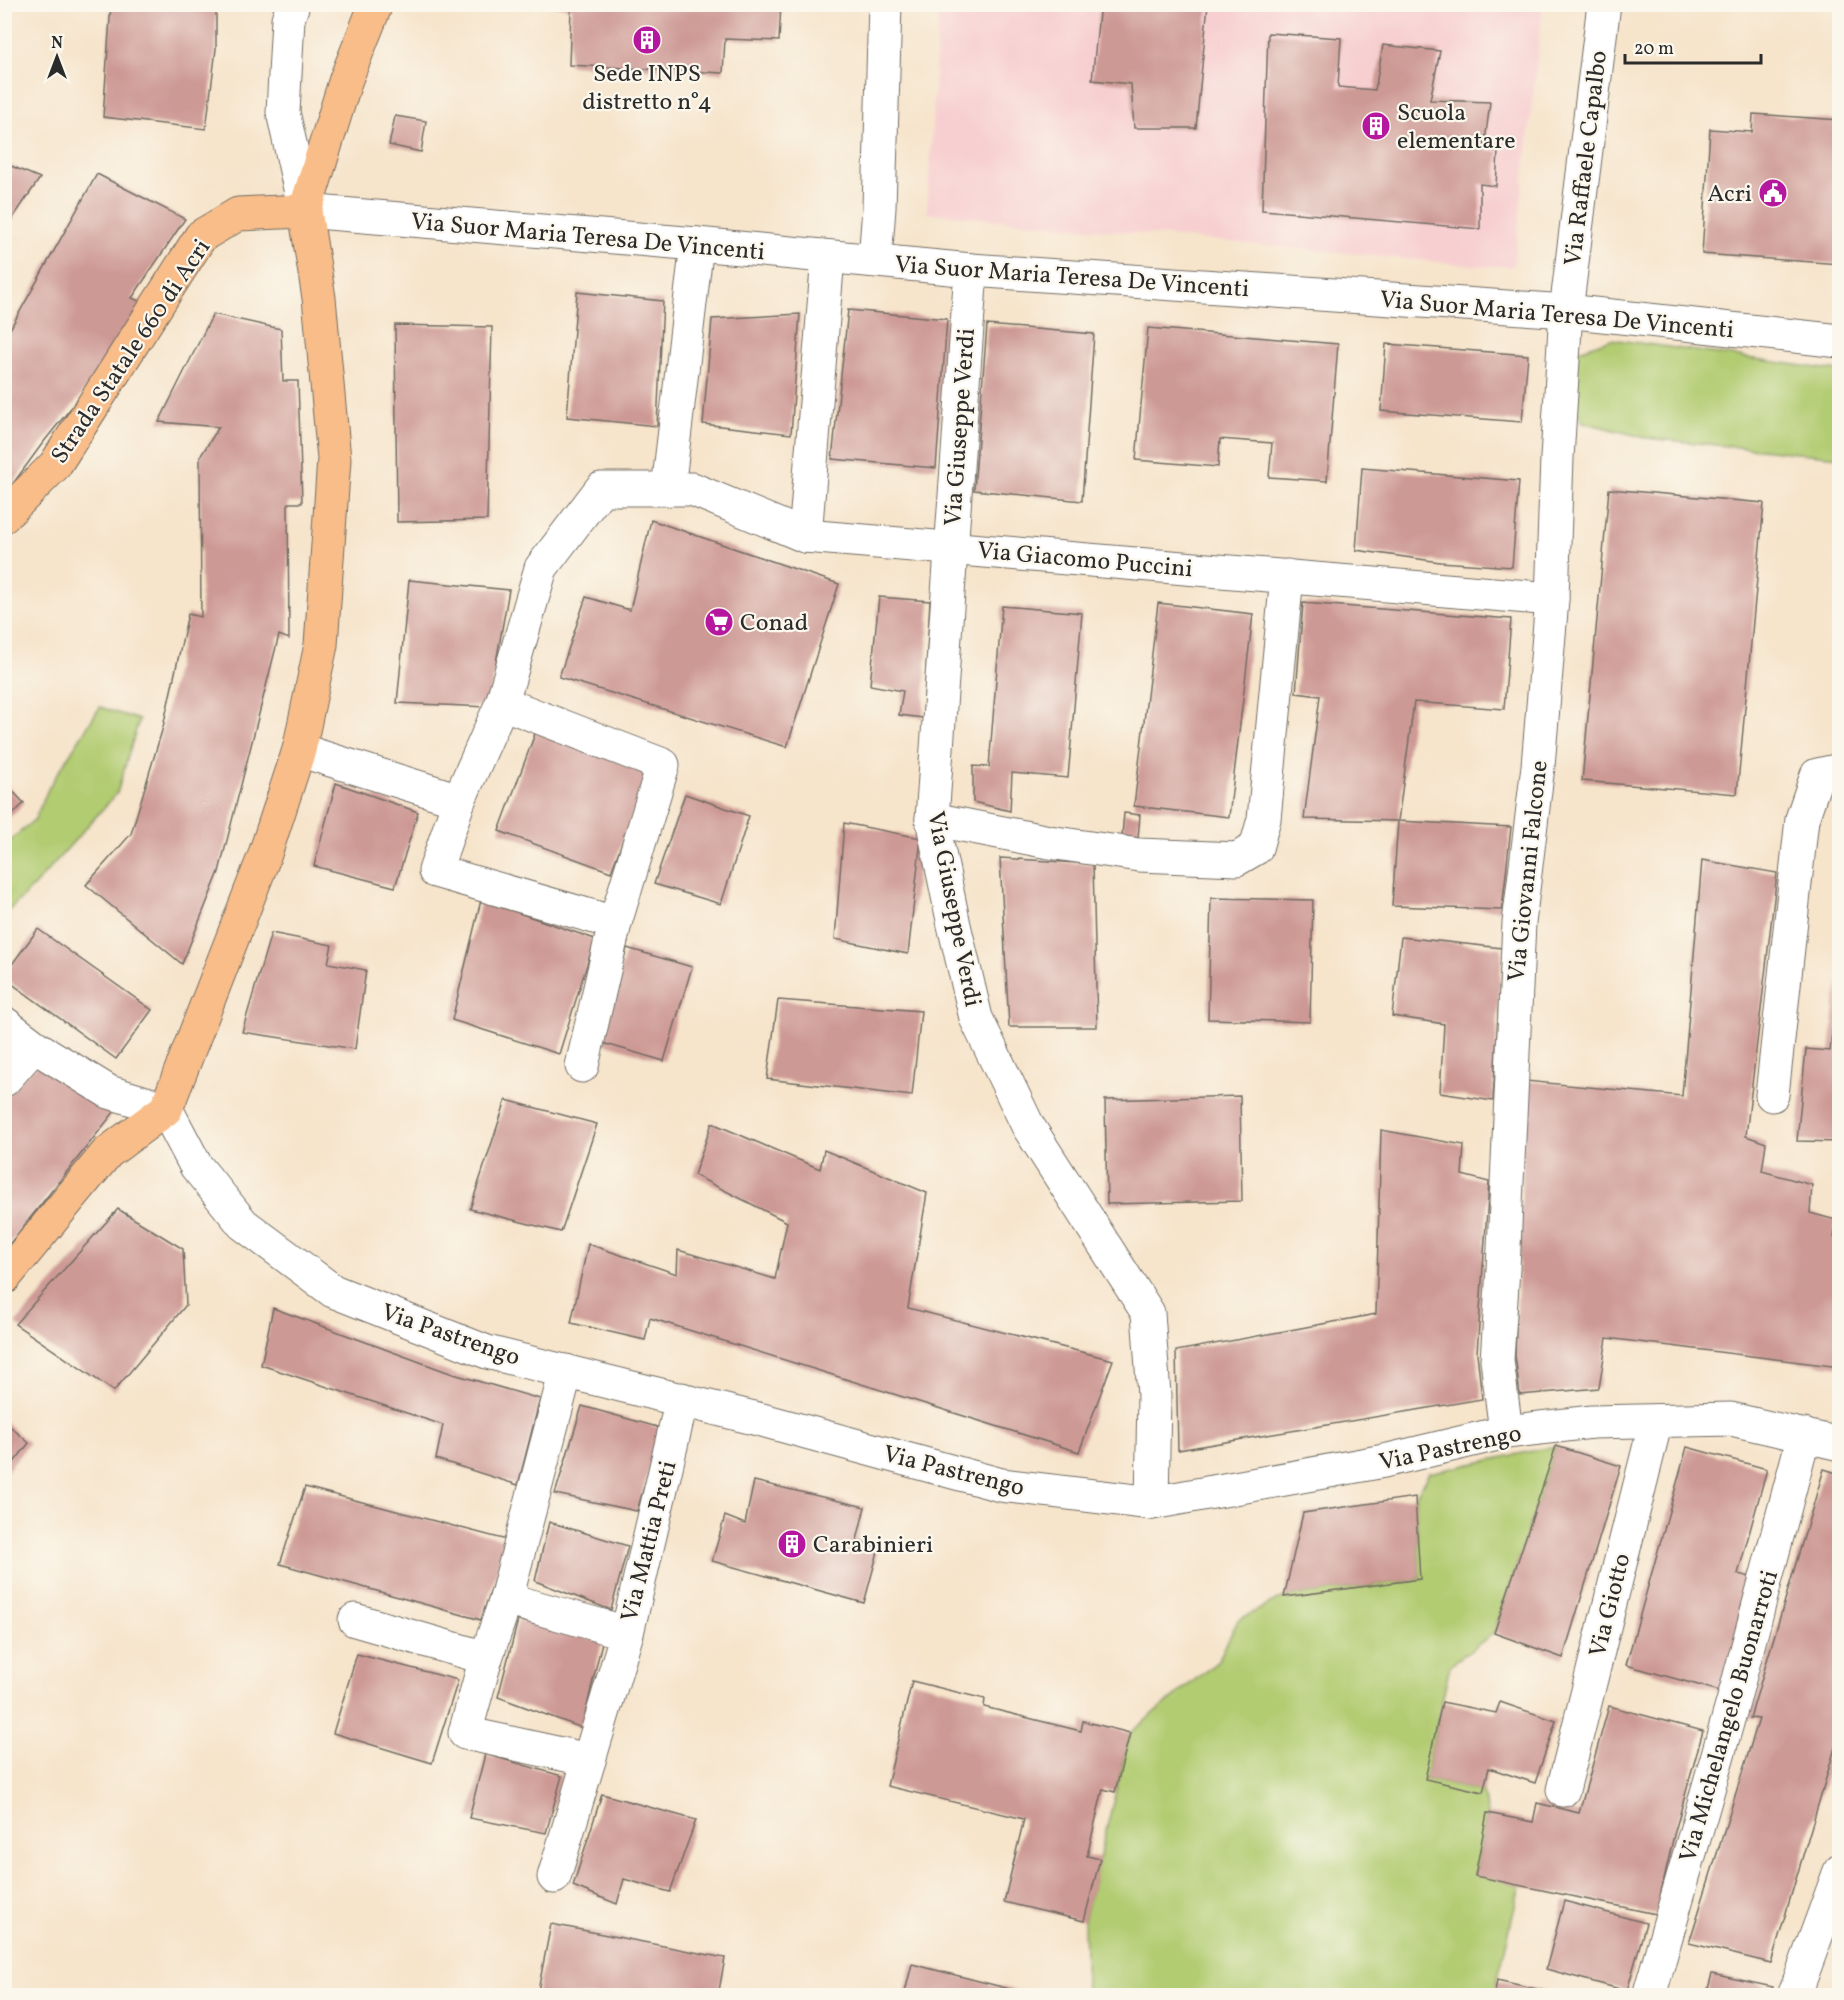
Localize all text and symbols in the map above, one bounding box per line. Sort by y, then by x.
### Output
building icon: Sede INPS distretto n°4 [631,24,663,56]
north arrow [27,27,87,87]
scale bar [1625,27,1762,65]
text: N [51,33,63,55]
text: 20 m [1634,37,1674,62]
street label: Via Raffaele Capalbo [1557,49,1617,268]
place label: Sede INPS distretto n°4 [582,58,712,120]
place label: Scuola elementare [1397,97,1516,159]
building icon: Scuola elementare [1360,110,1392,142]
public building icon: Acri [1757,177,1789,209]
place label: Acri [1708,178,1752,212]
street label: Via Suor Maria Teresa De Vincenti [409,206,766,270]
street label: Strada Statale 660 di Acri [44,233,220,471]
street label: Via Suor Maria Teresa De Vincenti [893,249,1250,307]
street label: Via Suor Maria Teresa De Vincenti [1378,284,1735,348]
street label: Via Giuseppe Verdi [937,327,985,527]
street label: Via Giacomo Puccini [976,535,1194,587]
supermarket icon: Conad [703,606,735,638]
place label: Conad [740,607,808,641]
street label: Via Giovanni Falcone [1500,759,1558,984]
street label: Via Giuseppe Verdi [917,809,989,1010]
street label: Via Pastrengo [376,1296,524,1376]
street label: Via Pastrengo [1376,1417,1525,1481]
street label: Via Pastrengo [879,1438,1028,1506]
street label: Via Mattia Preti [614,1457,686,1626]
building icon: Carabinieri [776,1528,808,1560]
place label: Carabinieri [813,1529,933,1563]
street label: Via Giotto [1582,1550,1640,1661]
street label: Via Michelangelo Buonarroti [1672,1566,1788,1867]

